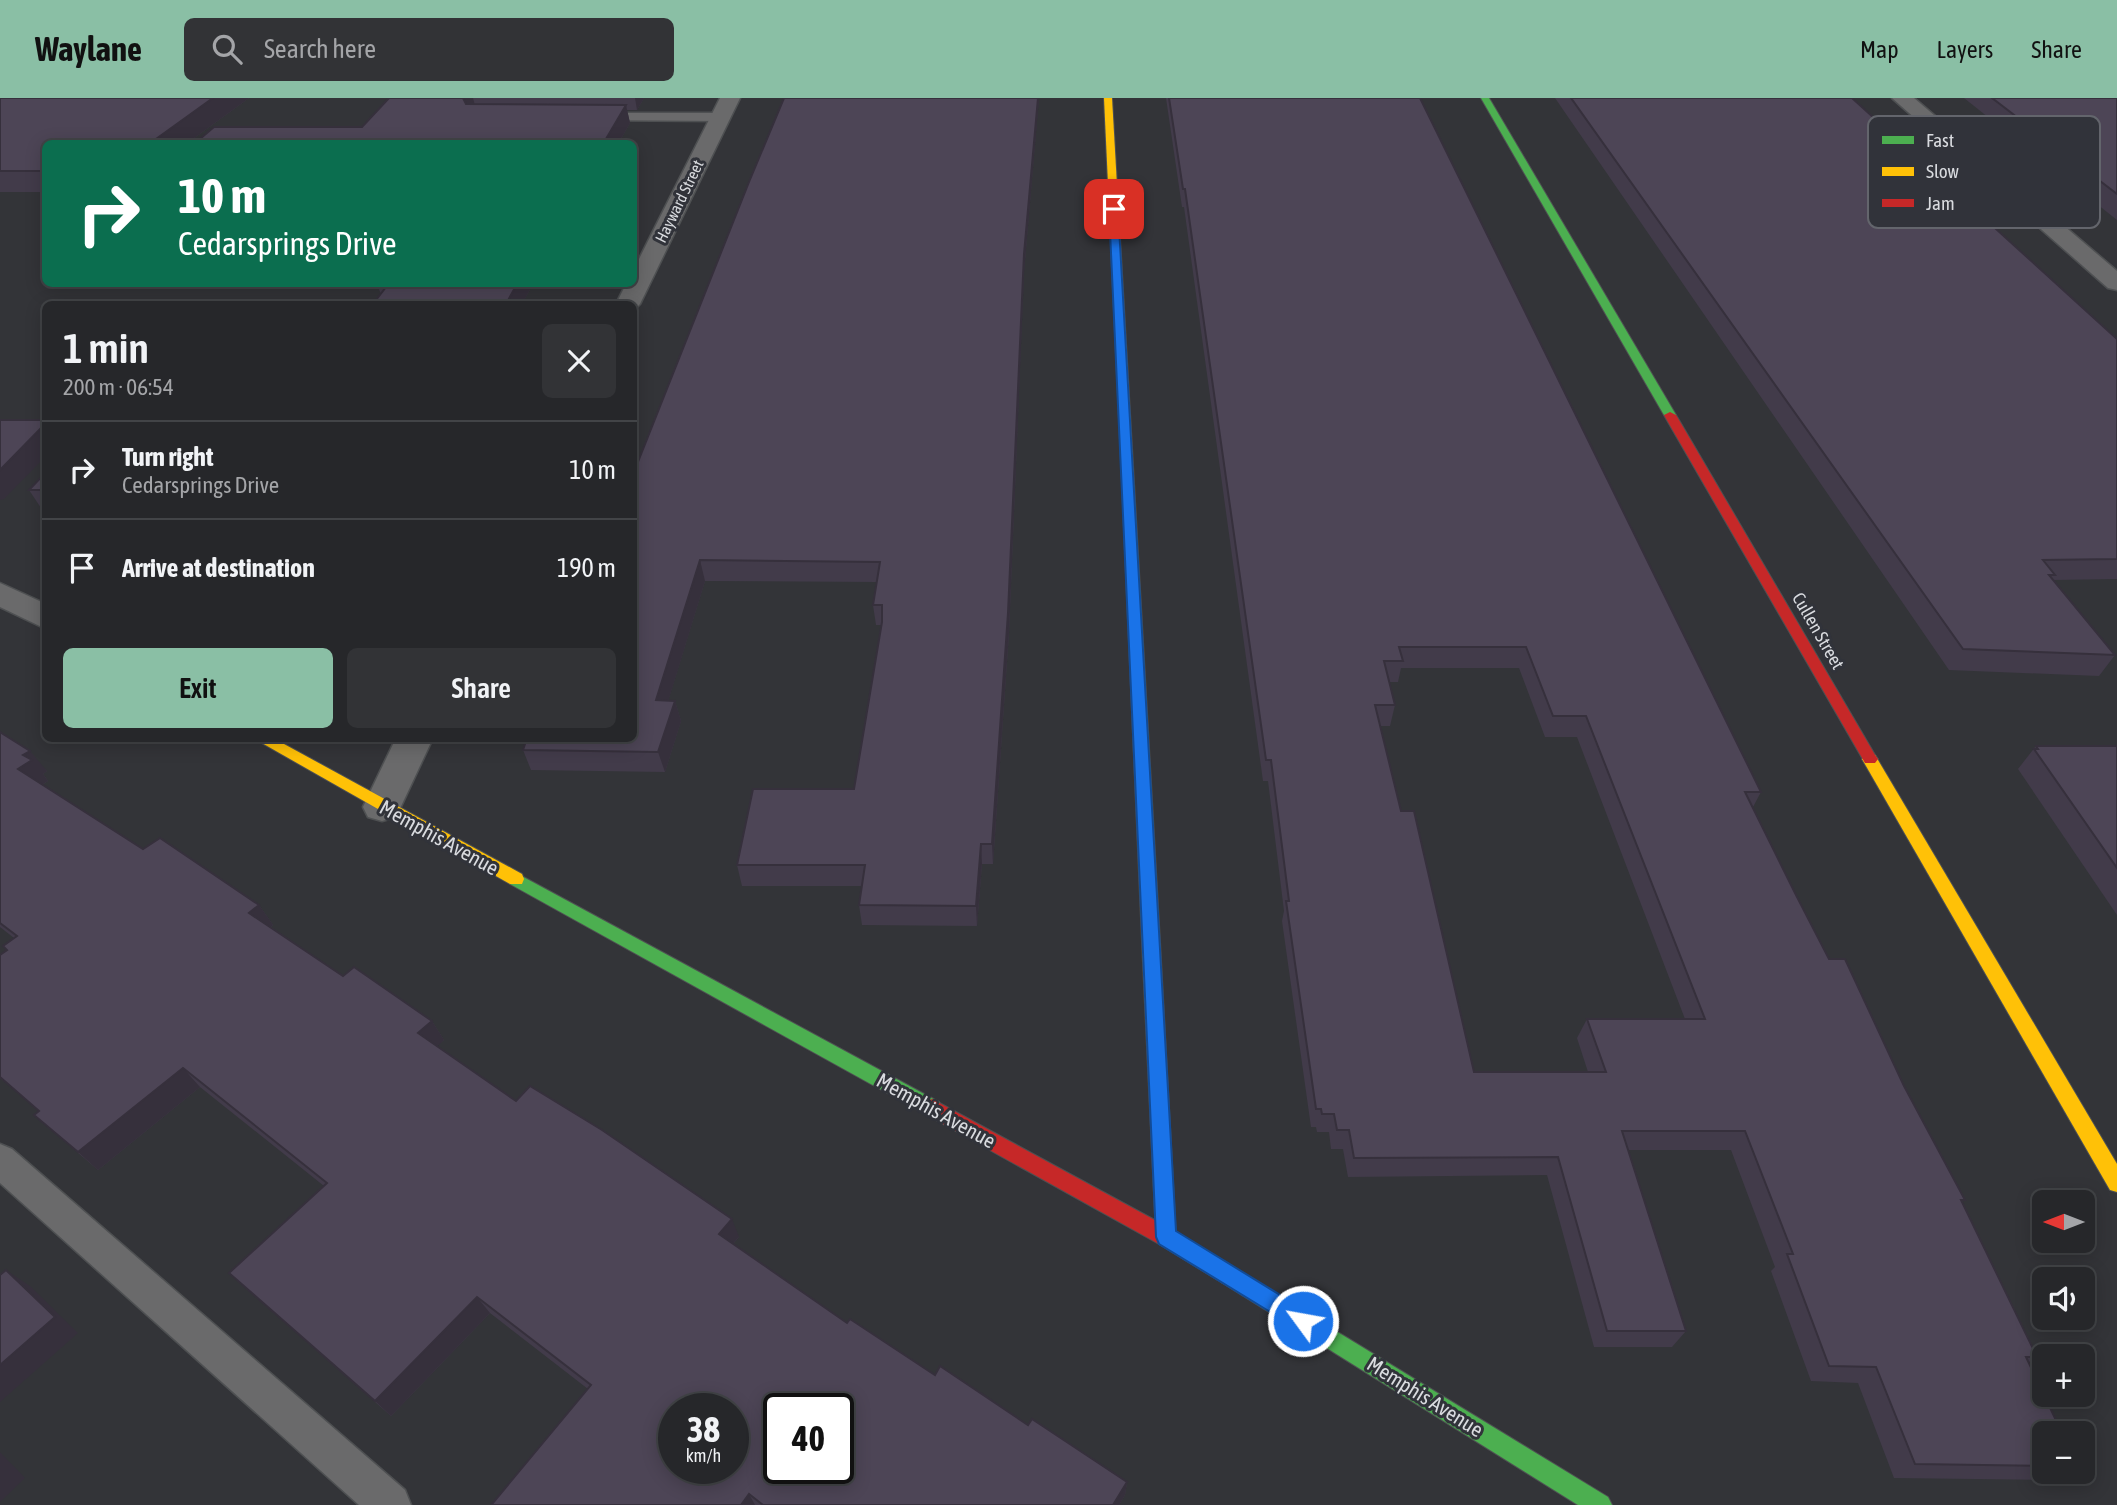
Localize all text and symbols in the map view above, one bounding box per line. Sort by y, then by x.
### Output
search box [184,18,674,81]
text: Waylane [35,30,142,68]
icon: search [208,30,246,68]
text: Search here [264,34,376,64]
text: Map [1860,36,1899,63]
text: Layers [1937,36,1993,63]
text: Share [2031,36,2082,63]
legend [1868,116,2100,228]
text: Fast [1926,129,1954,151]
street label: Hayward Street [651,156,708,246]
text: Slow [1926,160,1960,182]
text: 10 m [178,167,266,223]
icon: right [63,168,154,259]
pin [1084,179,1144,239]
icon: arrive [1095,190,1133,228]
text: Jam [1926,192,1955,214]
text: Cedarsprings Drive [178,225,397,262]
text: 1 min [63,324,149,372]
button: close [542,324,616,398]
text: 200 m · 06:54 [63,374,174,400]
text: Turn right [122,442,213,472]
icon: right [63,451,101,489]
text: 10 m [569,455,616,485]
text: Cedarsprings Drive [122,472,279,498]
icon: arrive [63,549,101,587]
text: Arrive at destination [122,553,315,583]
text: 190 m [557,553,616,583]
street label: Cullen Street [1788,589,1849,673]
button: Exit [63,648,333,728]
button: Share [347,648,616,728]
street label: Memphis Avenue [376,795,503,880]
street label: Memphis Avenue [873,1068,1000,1153]
north arrow [2032,1190,2095,1253]
map controls [2032,1190,2095,1484]
button: sound [2032,1267,2095,1330]
position arrow [1266,1284,1340,1358]
button: + [2032,1344,2095,1407]
street label: Memphis Avenue [1363,1351,1488,1441]
speed limit sign: 40 [763,1393,854,1484]
text: 38 [687,1409,720,1449]
button: − [2032,1421,2095,1484]
text: km/h [686,1445,721,1466]

